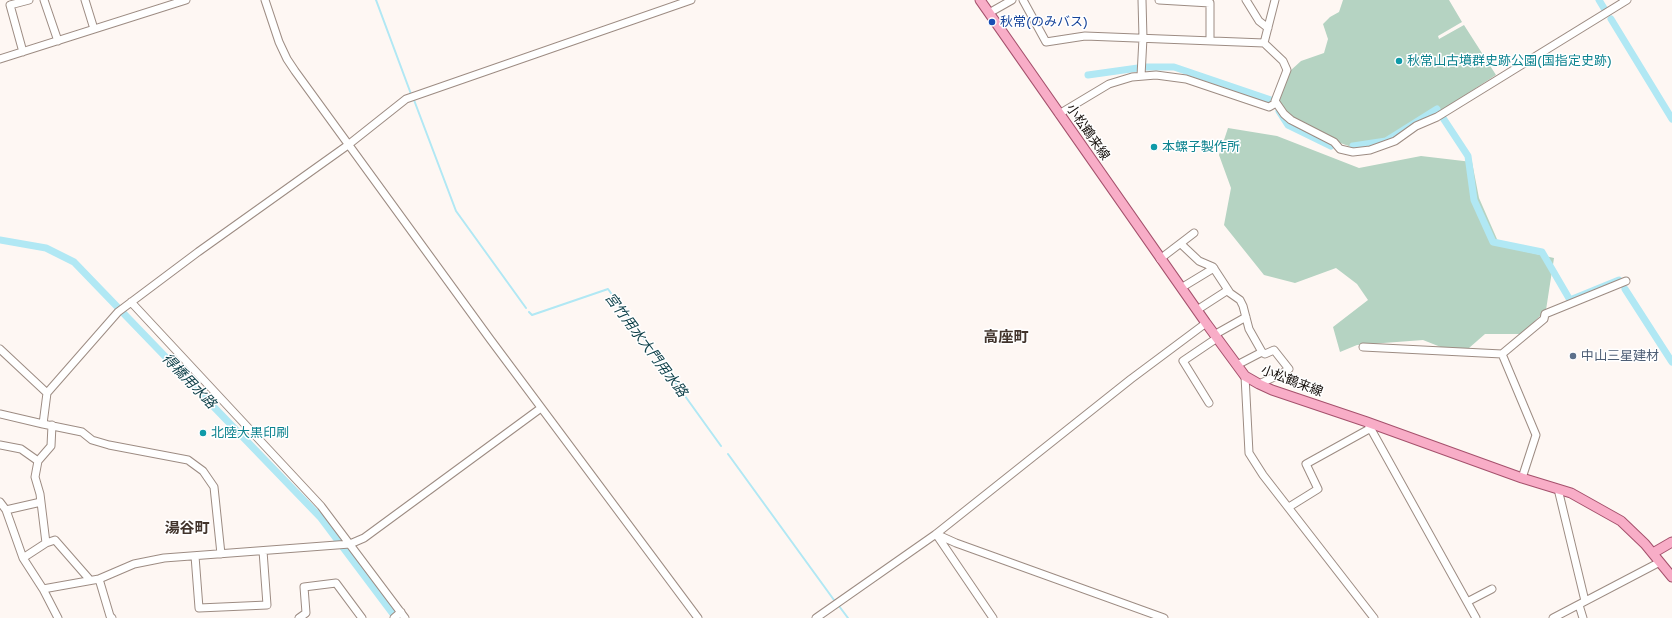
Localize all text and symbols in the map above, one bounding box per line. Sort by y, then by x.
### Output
place label: 秋常(のみバス) [1000,14,1088,30]
marker: 秋常(のみバス) [987,17,997,27]
place label: 秋常山古墳群史跡公園(国指定史跡) [1407,53,1612,69]
marker: 秋常山古墳群史跡公園(国指定史跡) [1394,56,1404,66]
street label: 小松鶴来線 [1063,101,1113,163]
place label: 本螺子製作所 [1162,139,1240,155]
marker: 本螺子製作所 [1149,142,1159,152]
water label: 宮竹用水大門用水路 [601,290,691,400]
district label: 高座町 [984,328,1028,346]
place label: 中山三星建材 [1581,348,1659,364]
water label: 得橋用水路 [159,350,219,412]
marker: 中山三星建材 [1568,351,1578,361]
street label: 小松鶴来線 [1259,362,1325,400]
place label: 北陸大黒印刷 [211,425,289,441]
marker: 北陸大黒印刷 [198,428,208,438]
district label: 湯谷町 [165,519,209,537]

